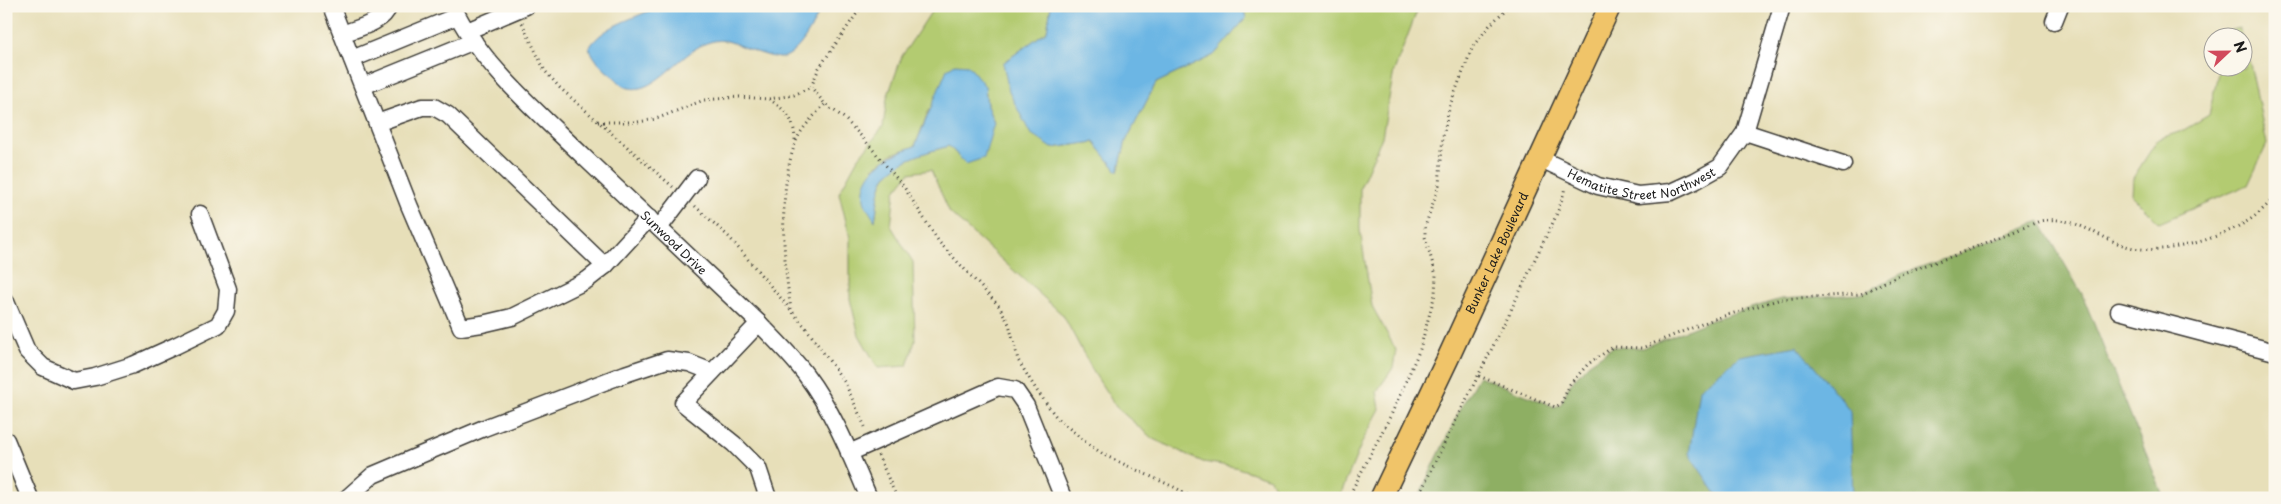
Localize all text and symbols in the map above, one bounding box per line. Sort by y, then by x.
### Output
north arrow [2204,28,2254,78]
text: N [2229,38,2252,56]
street label: Hematite Street Northwest [1563,159,1719,177]
text: Hematite Street Northwest [1565,162,1719,204]
street label: Bunker Lake Boulevard [1461,188,1533,317]
street label: Sunwood Drive [636,206,711,278]

